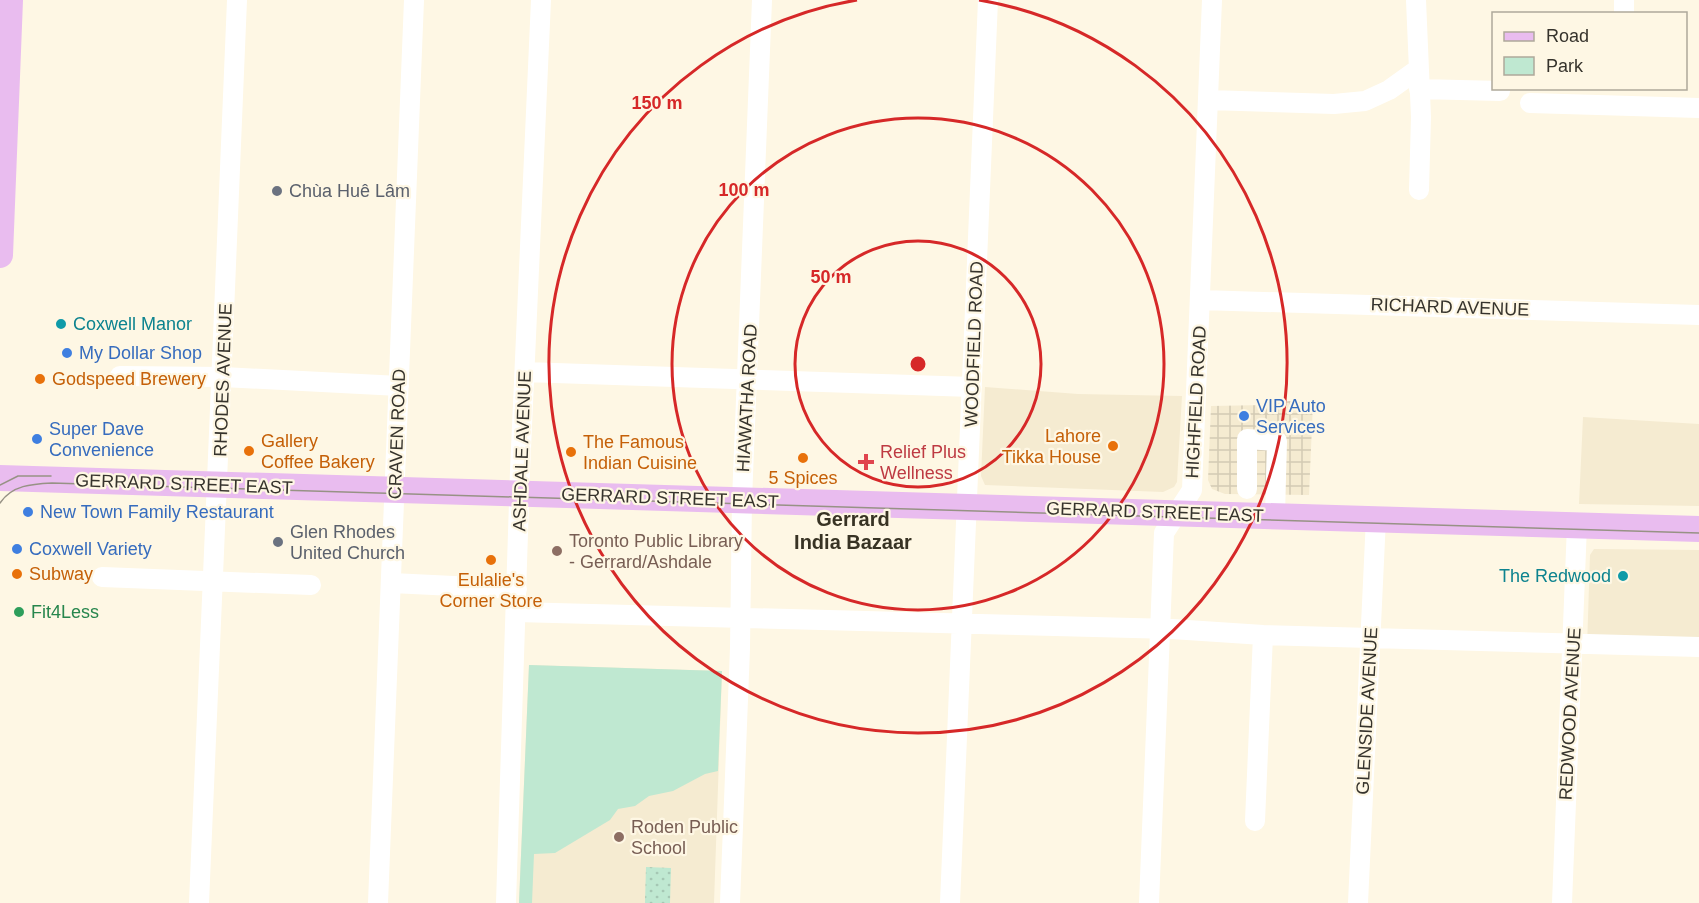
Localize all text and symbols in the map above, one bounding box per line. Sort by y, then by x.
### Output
legend [1492,12,1687,90]
text: Road [1546,26,1589,46]
text: Park [1546,56,1584,76]
text: 150 m [631,93,683,113]
text: 100 m [718,180,770,200]
place label: Chùa Huê Lâm [289,181,410,201]
marker: Chùa Huê Lâm [270,184,284,198]
street label: WOODFIELD ROAD [961,261,987,427]
text: 50 m [810,267,852,287]
street label: RICHARD AVENUE [1370,294,1530,320]
street label: RHODES AVENUE [210,303,236,457]
place label: Coxwell Manor [73,314,192,334]
marker: Coxwell Manor [54,317,68,331]
street label: HIAWATHA ROAD [733,323,761,473]
street label: HIGHFIELD ROAD [1182,325,1210,479]
place label: My Dollar Shop [79,343,202,363]
marker: My Dollar Shop [60,346,74,360]
centre of rings [908,354,928,374]
street label: CRAVEN ROAD [385,368,409,500]
place label: Godspeed Brewery [52,369,206,389]
street label: ASHDALE AVENUE [509,370,535,532]
marker: Godspeed Brewery [33,372,47,386]
place label: VIP Auto Services [1256,396,1326,437]
marker: VIP Auto Services [1237,409,1251,423]
place label: Super Dave Convenience [49,419,154,460]
place label: Lahore Tikka House [1002,426,1101,467]
place label: Gallery Coffee Bakery [261,431,375,472]
marker: Super Dave Convenience [30,432,44,446]
place label: The Famous Indian Cuisine [583,432,697,473]
marker: Lahore Tikka House [1106,439,1120,453]
place label: Relief Plus Wellness [880,442,966,483]
marker: Gallery Coffee Bakery [242,444,256,458]
marker: The Famous Indian Cuisine [564,445,578,459]
marker: 5 Spices [796,451,810,465]
marker: Relief Plus Wellness [857,453,875,471]
place label: 5 Spices [768,468,838,488]
street label: GERRARD STREET EAST [75,470,293,498]
street label: GERRARD STREET EAST [561,484,779,512]
street label: GERRARD STREET EAST [1046,498,1264,526]
place label: New Town Family Restaurant [40,502,274,522]
marker: New Town Family Restaurant [21,505,35,519]
district label: Gerrard India Bazaar [794,508,912,553]
place label: Glen Rhodes United Church [290,522,405,563]
place label: Toronto Public Library - Gerrard/Ashdale [569,531,743,572]
marker: Glen Rhodes United Church [271,535,285,549]
place label: Coxwell Variety [29,539,152,559]
marker: Coxwell Variety [10,542,24,556]
marker: Toronto Public Library - Gerrard/Ashdale [550,544,564,558]
marker: Eulalie's Corner Store [484,553,498,567]
place label: Subway [29,564,93,584]
place label: The Redwood [1499,566,1611,586]
marker: Subway [10,567,24,581]
marker: The Redwood [1616,569,1630,583]
place label: Eulalie's Corner Store [439,570,543,611]
place label: Fit4Less [31,602,99,622]
marker: Fit4Less [12,605,26,619]
street label: GLENSIDE AVENUE [1353,627,1381,795]
street label: REDWOOD AVENUE [1555,627,1585,801]
place label: Roden Public School [631,817,738,858]
marker: Roden Public School [612,830,626,844]

